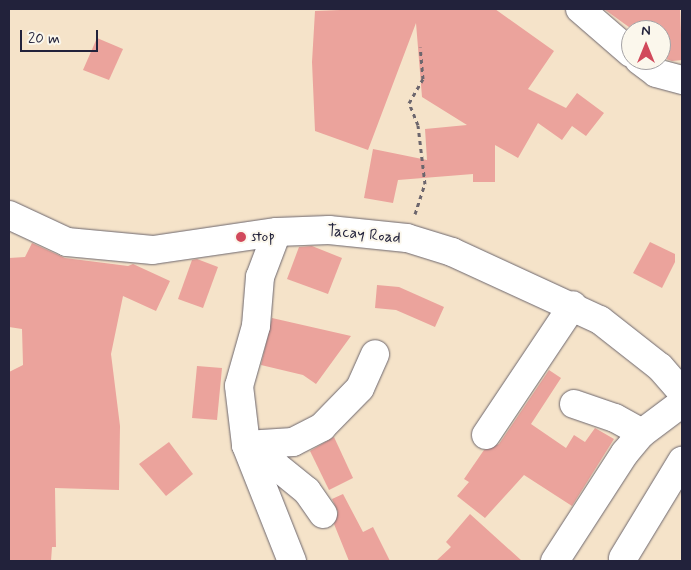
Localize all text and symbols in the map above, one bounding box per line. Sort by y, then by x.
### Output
scale bar [22,20,100,52]
north arrow [621,20,671,70]
text: N [641,22,651,40]
text: 20 m [28,29,60,49]
street label: Tacay Road [326,222,402,248]
place label: stop [251,227,275,247]
marker: stop [235,231,247,243]

